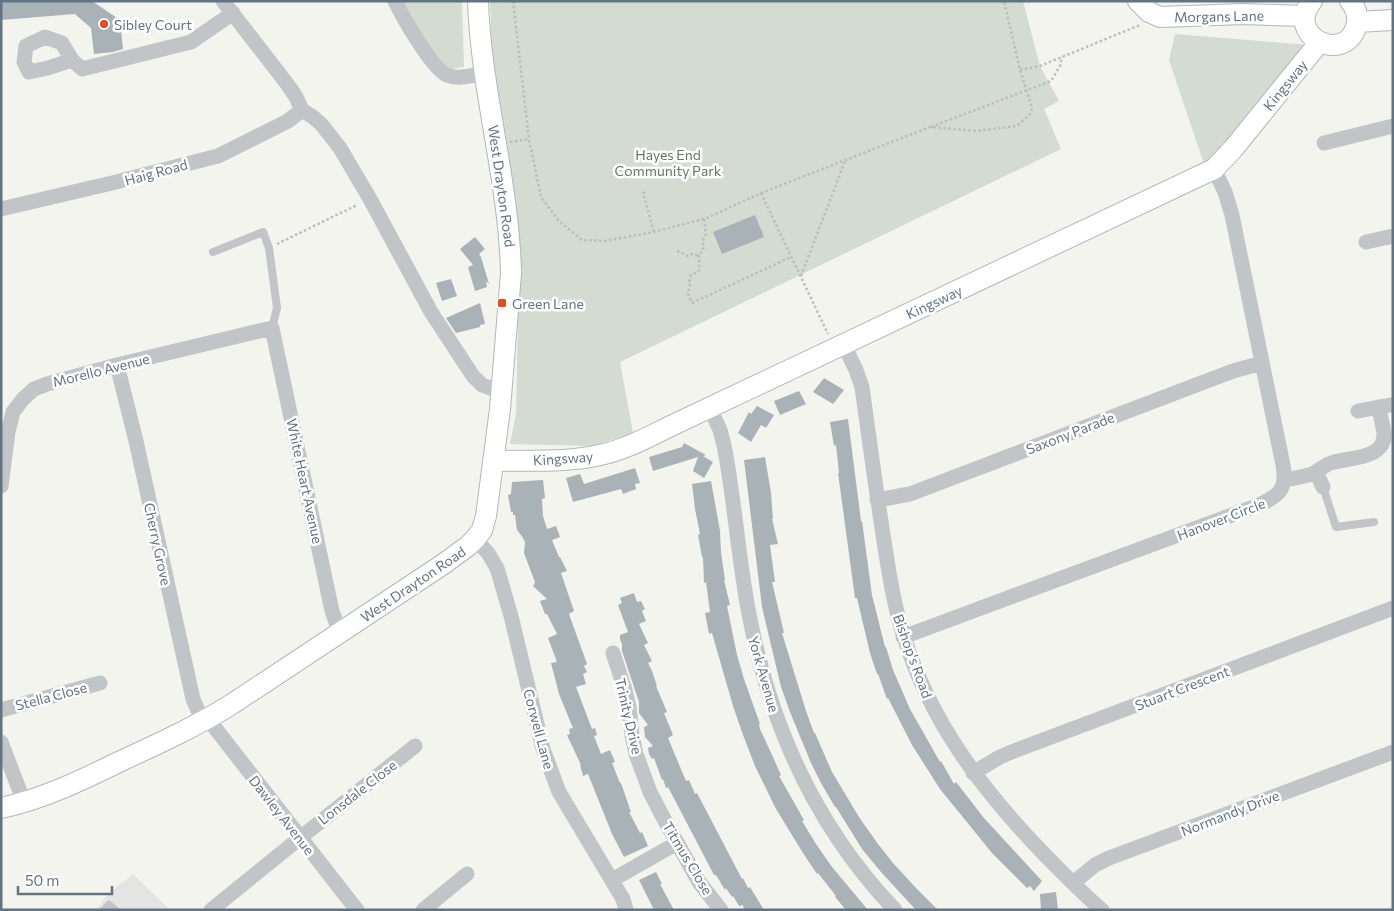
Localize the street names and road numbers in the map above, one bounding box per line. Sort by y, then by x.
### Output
street label: Morgans Lane [1174,7,1264,25]
street label: Kingsway [1259,56,1311,114]
street label: West Drayton Road [485,124,519,248]
street label: Haig Road [123,155,189,189]
street label: Kingsway [903,282,965,322]
street label: Morello Avenue [51,350,151,390]
street label: Saxony Parade [1023,408,1117,458]
street label: White Heart Avenue [283,417,327,545]
street label: Kingsway [532,447,594,469]
street label: Hanover Circle [1175,494,1267,544]
street label: Cherry Grove [141,501,175,587]
street label: West Drayton Road [357,543,469,625]
street label: Bishop's Road [890,612,936,700]
street label: York Avenue [745,634,783,714]
street label: Stuart Crescent [1132,662,1232,714]
street label: Trinity Drive [612,676,646,756]
street label: Stella Close [13,678,89,714]
street label: Corwell Lane [520,687,558,771]
street label: Lonsdale Close [314,756,400,828]
street label: Dawley Avenue [246,772,318,858]
street label: Normandy Drive [1178,786,1282,840]
street label: Titmus Close [659,818,717,898]

